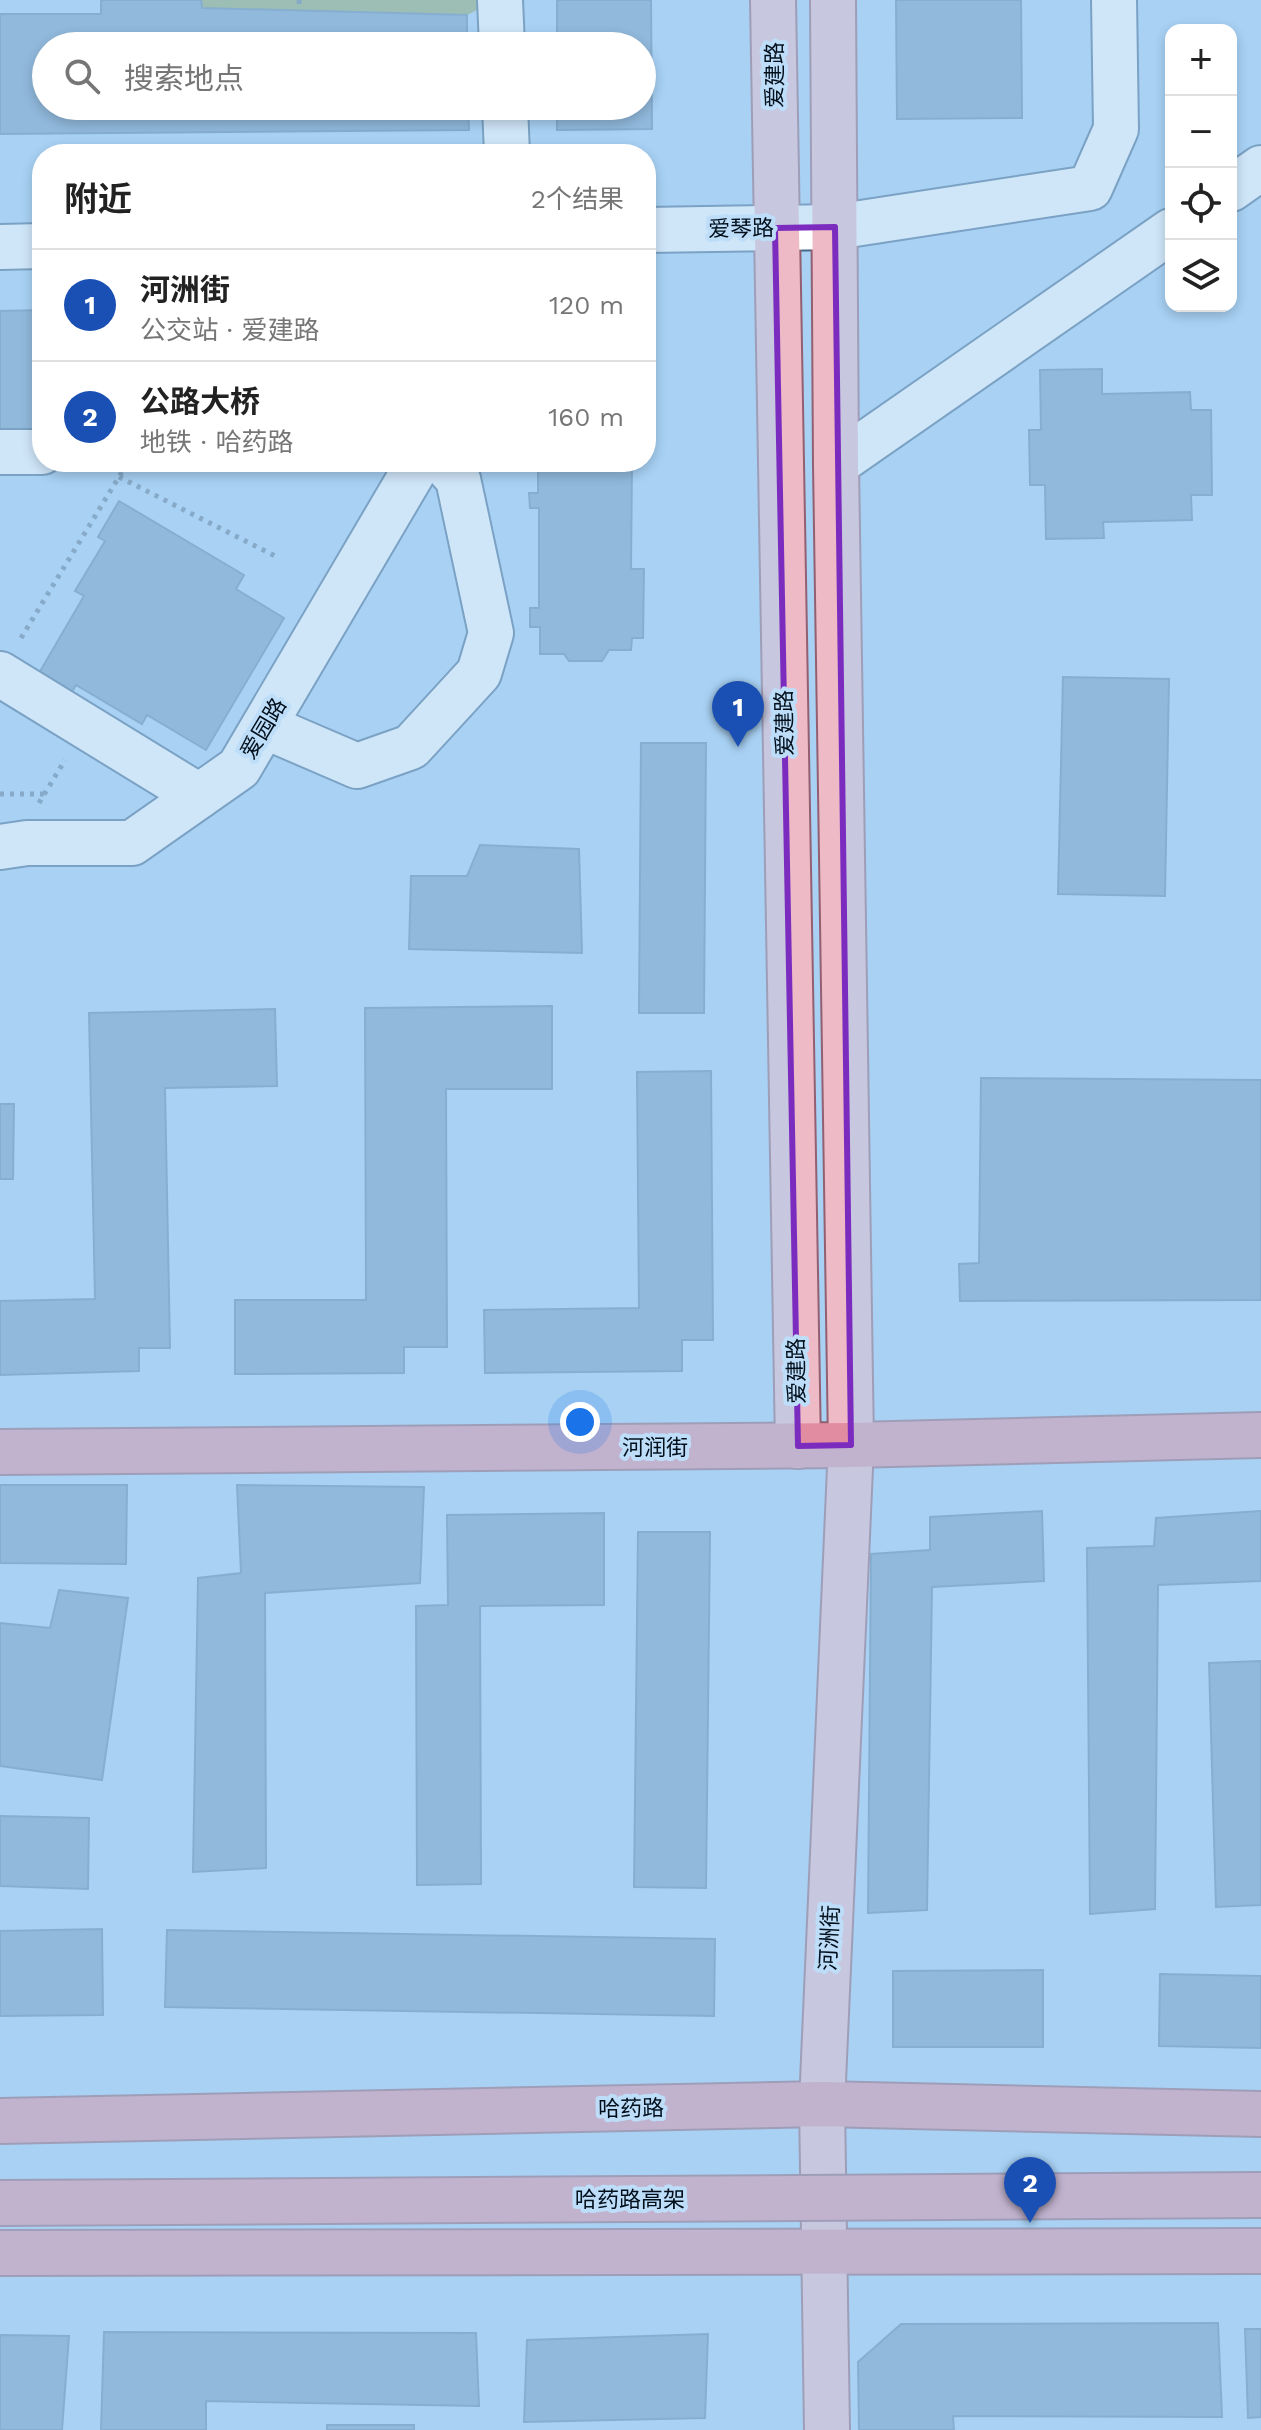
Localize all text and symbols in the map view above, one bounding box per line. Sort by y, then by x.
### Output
map controls [1165,24,1237,312]
button: + [1165,24,1237,96]
search box [32,32,656,120]
street label: 爱建路 [762,42,787,108]
icon: search [60,54,104,98]
text: 搜索地点 [124,61,244,96]
button: − [1165,96,1237,168]
button: locate [1165,168,1237,240]
text: 附近 [64,179,132,219]
text: 2个结果 [531,184,624,214]
street label: 爱琴路 [708,215,774,242]
button: layers [1165,240,1237,312]
text: 河洲街 [140,272,230,307]
text: 1 [84,290,96,320]
text: 120 m [549,290,624,320]
text: 公交站 · 爱建路 [140,315,320,345]
text: 公路大桥 [140,384,260,419]
text: 2 [82,402,98,432]
text: 160 m [548,402,624,432]
text: 地铁 · 哈药路 [140,427,294,457]
pin: 1 [712,681,764,747]
street label: 爱建路 [771,690,798,756]
street label: 爱园路 [236,694,291,763]
street label: 爱建路 [783,1338,810,1404]
your location [560,1402,600,1442]
street label: 河润街 [622,1435,688,1460]
street label: 河洲街 [815,1904,844,1972]
street label: 哈药路 [598,2095,664,2122]
pin: 2 [1004,2157,1056,2223]
street label: 哈药路高架 [575,2187,685,2212]

